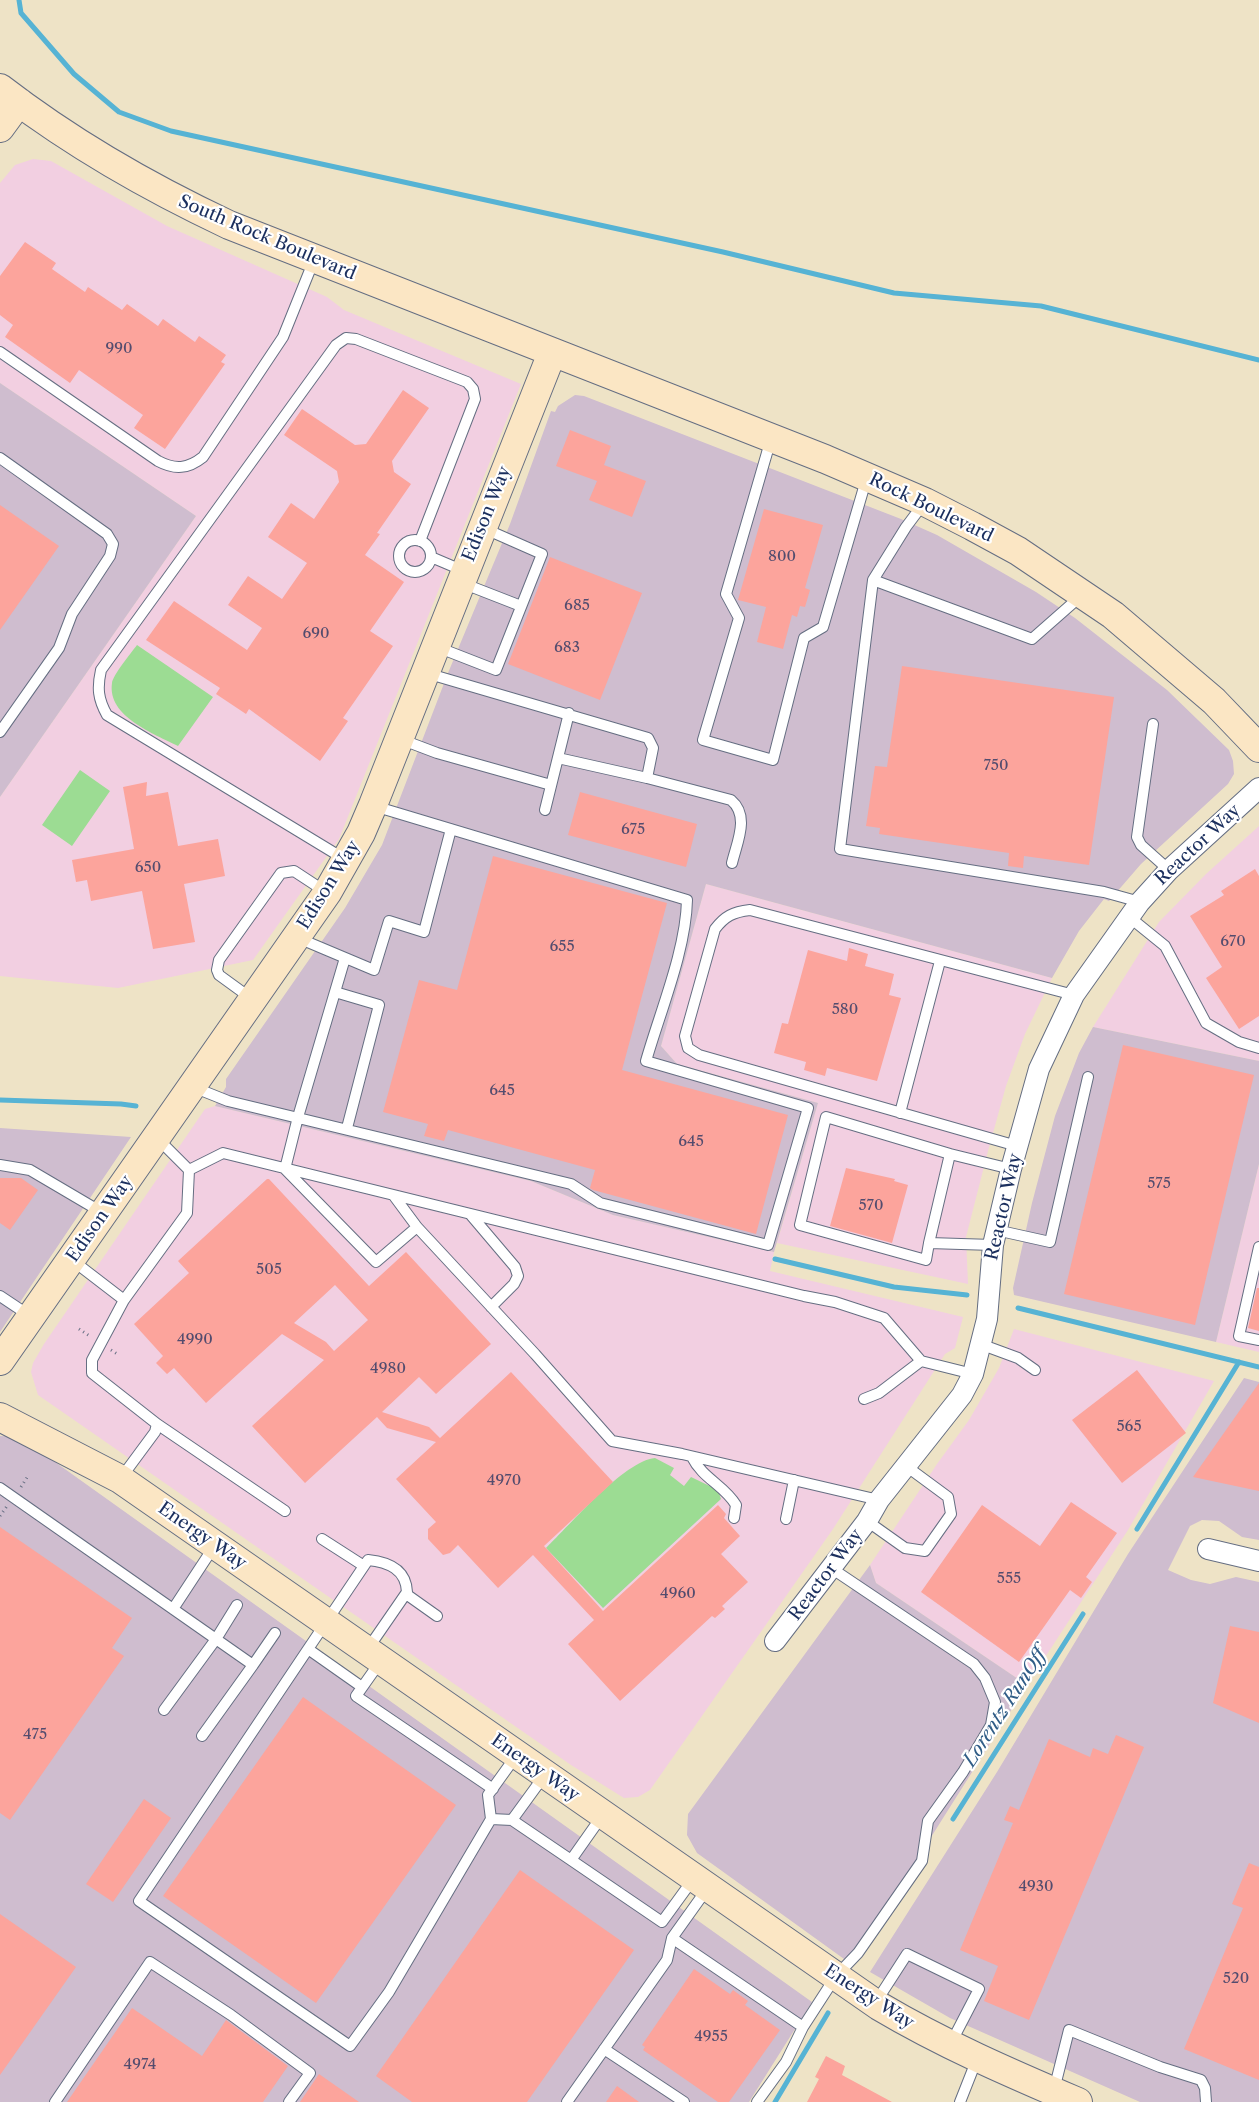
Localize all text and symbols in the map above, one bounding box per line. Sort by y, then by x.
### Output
street label: South Rock Boulevard [175,191,359,285]
house number: 990 [105,340,133,358]
street label: Edison Way [458,463,516,565]
street label: Rock Boulevard [865,469,997,547]
house number: 800 [768,548,796,566]
house number: 685 [564,597,590,615]
house number: 690 [302,625,330,643]
house number: 683 [554,639,580,657]
house number: 750 [983,757,1009,775]
street label: Reactor Way [1151,800,1245,890]
house number: 675 [621,821,645,839]
street label: Edison Way [293,836,365,934]
house number: 650 [135,859,161,877]
house number: 670 [1220,933,1246,951]
house number: 655 [549,938,575,956]
house number: 580 [832,1001,858,1019]
house number: 645 [489,1082,515,1100]
house number: 645 [678,1133,704,1151]
street label: Reactor Way [981,1151,1027,1263]
street label: Edison Way [62,1171,138,1267]
house number: 575 [1147,1175,1171,1193]
house number: 570 [858,1197,884,1215]
house number: 505 [256,1261,282,1279]
house number: 4990 [177,1331,213,1349]
house number: 4980 [370,1360,406,1378]
house number: 565 [1116,1418,1142,1436]
house number: 4970 [487,1472,521,1490]
street label: Energy Way [154,1498,250,1574]
street label: Reactor Way [785,1525,867,1625]
house number: 555 [997,1570,1021,1588]
house number: 4960 [660,1585,696,1603]
water label: Lorentz RunOff [958,1645,1052,1771]
house number: 475 [23,1726,47,1744]
street label: Energy Way [487,1730,583,1806]
house number: 4930 [1018,1878,1054,1896]
street label: Energy Way [820,1960,918,2034]
house number: 520 [1223,1970,1249,1988]
house number: 4955 [694,2028,728,2046]
house number: 4974 [123,2056,157,2074]

